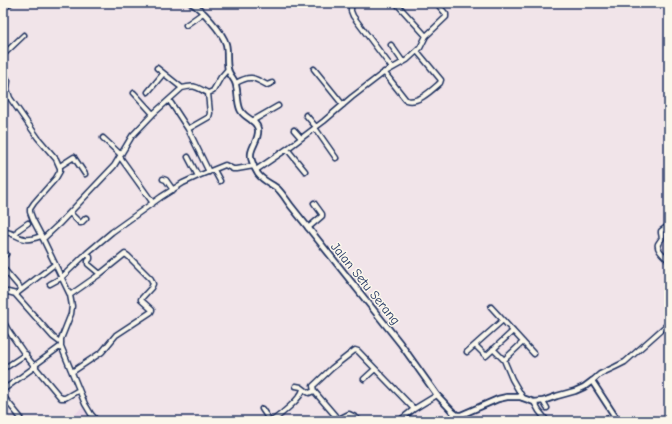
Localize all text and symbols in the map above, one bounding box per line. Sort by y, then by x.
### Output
street label: Jalan Setu Serang [328,239,403,327]

